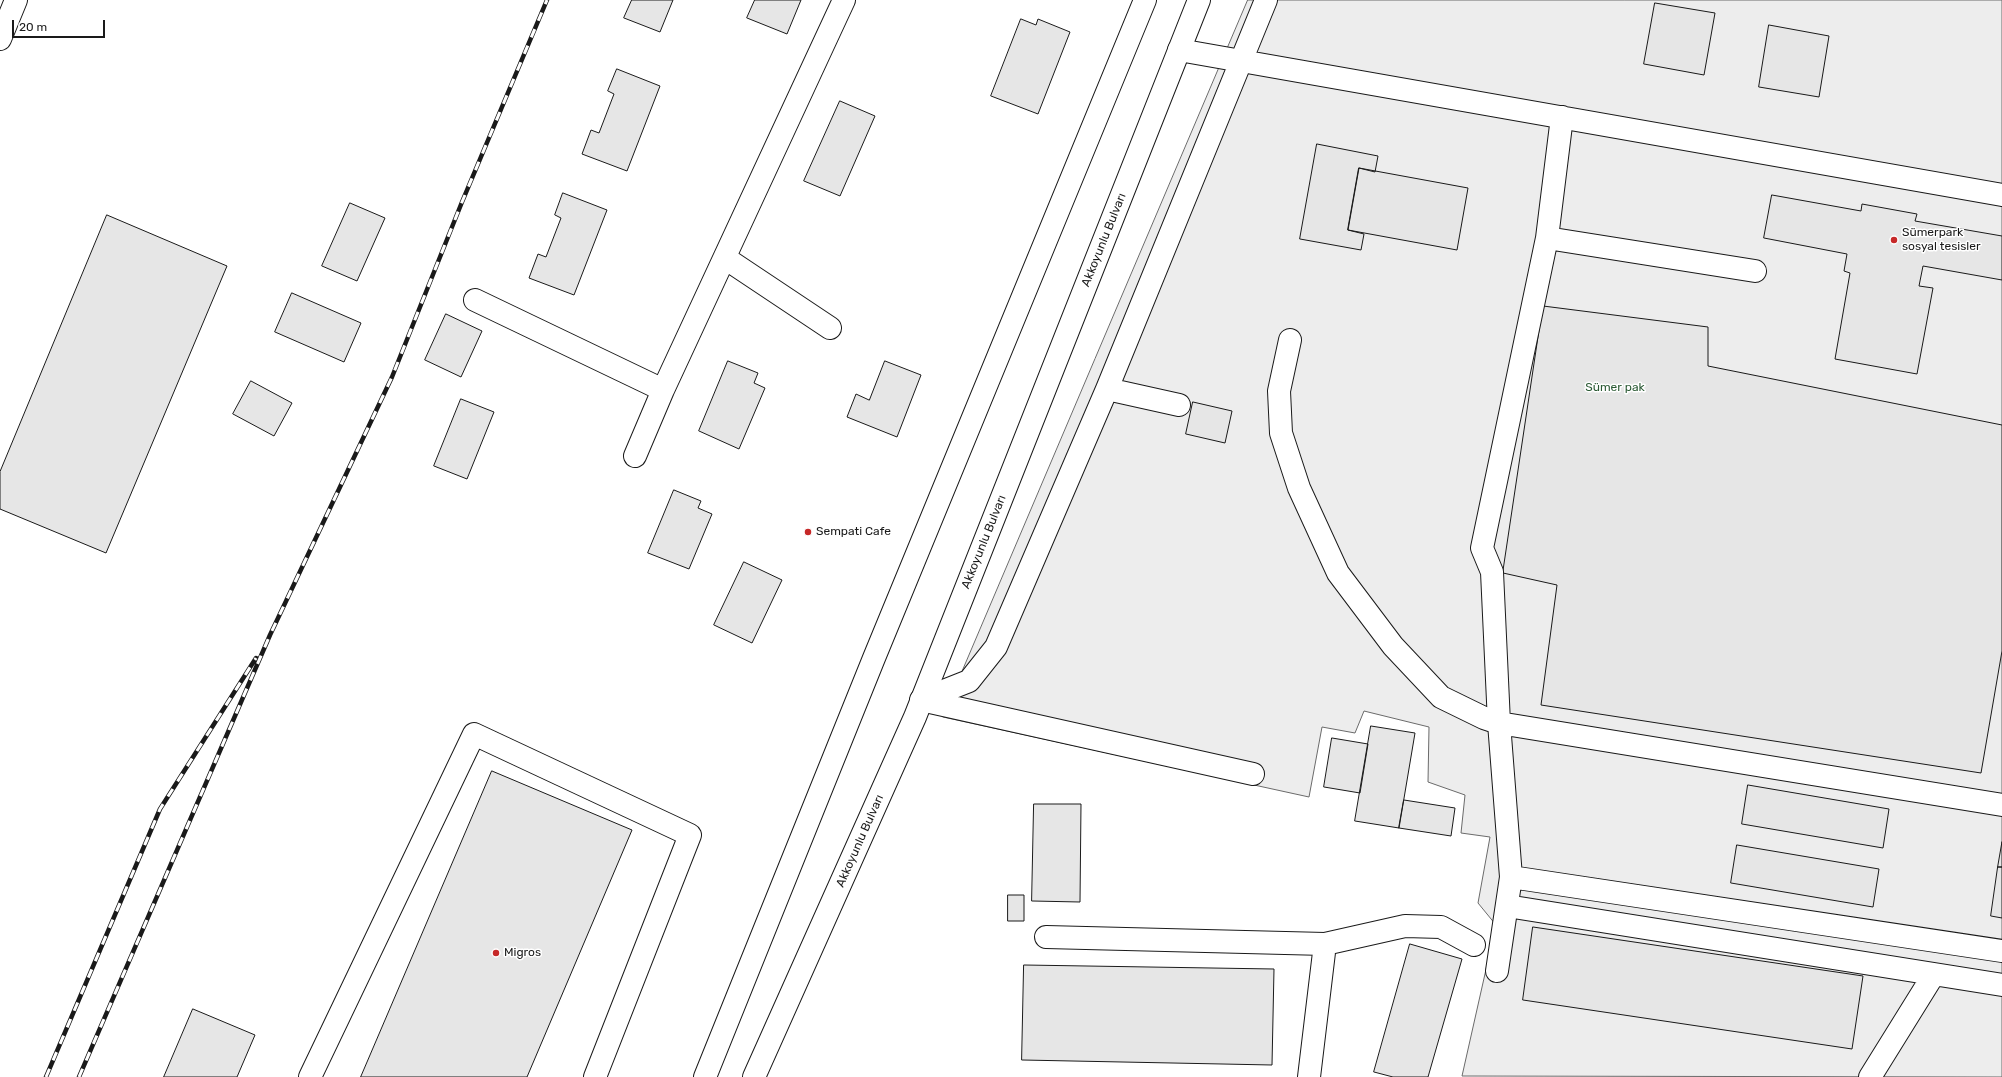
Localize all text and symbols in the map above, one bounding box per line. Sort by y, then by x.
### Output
scale bar [14,12,107,38]
text: 20 m [19,20,47,34]
street label: Akkoyunlu Bulvarı [1079,191,1129,289]
place label: Sümerpark sosyal tesisler [1902,226,1981,254]
marker: Sümerpark sosyal tesisler [1889,235,1899,245]
park label: Sümer pak [1585,381,1645,395]
street label: Akkoyunlu Bulvarı [959,493,1009,591]
place label: Sempati Cafe [816,525,891,539]
marker: Sempati Cafe [803,527,813,537]
street label: Akkoyunlu Bulvarı [833,793,887,889]
place label: Migros [504,946,541,960]
marker: Migros [491,948,501,958]

